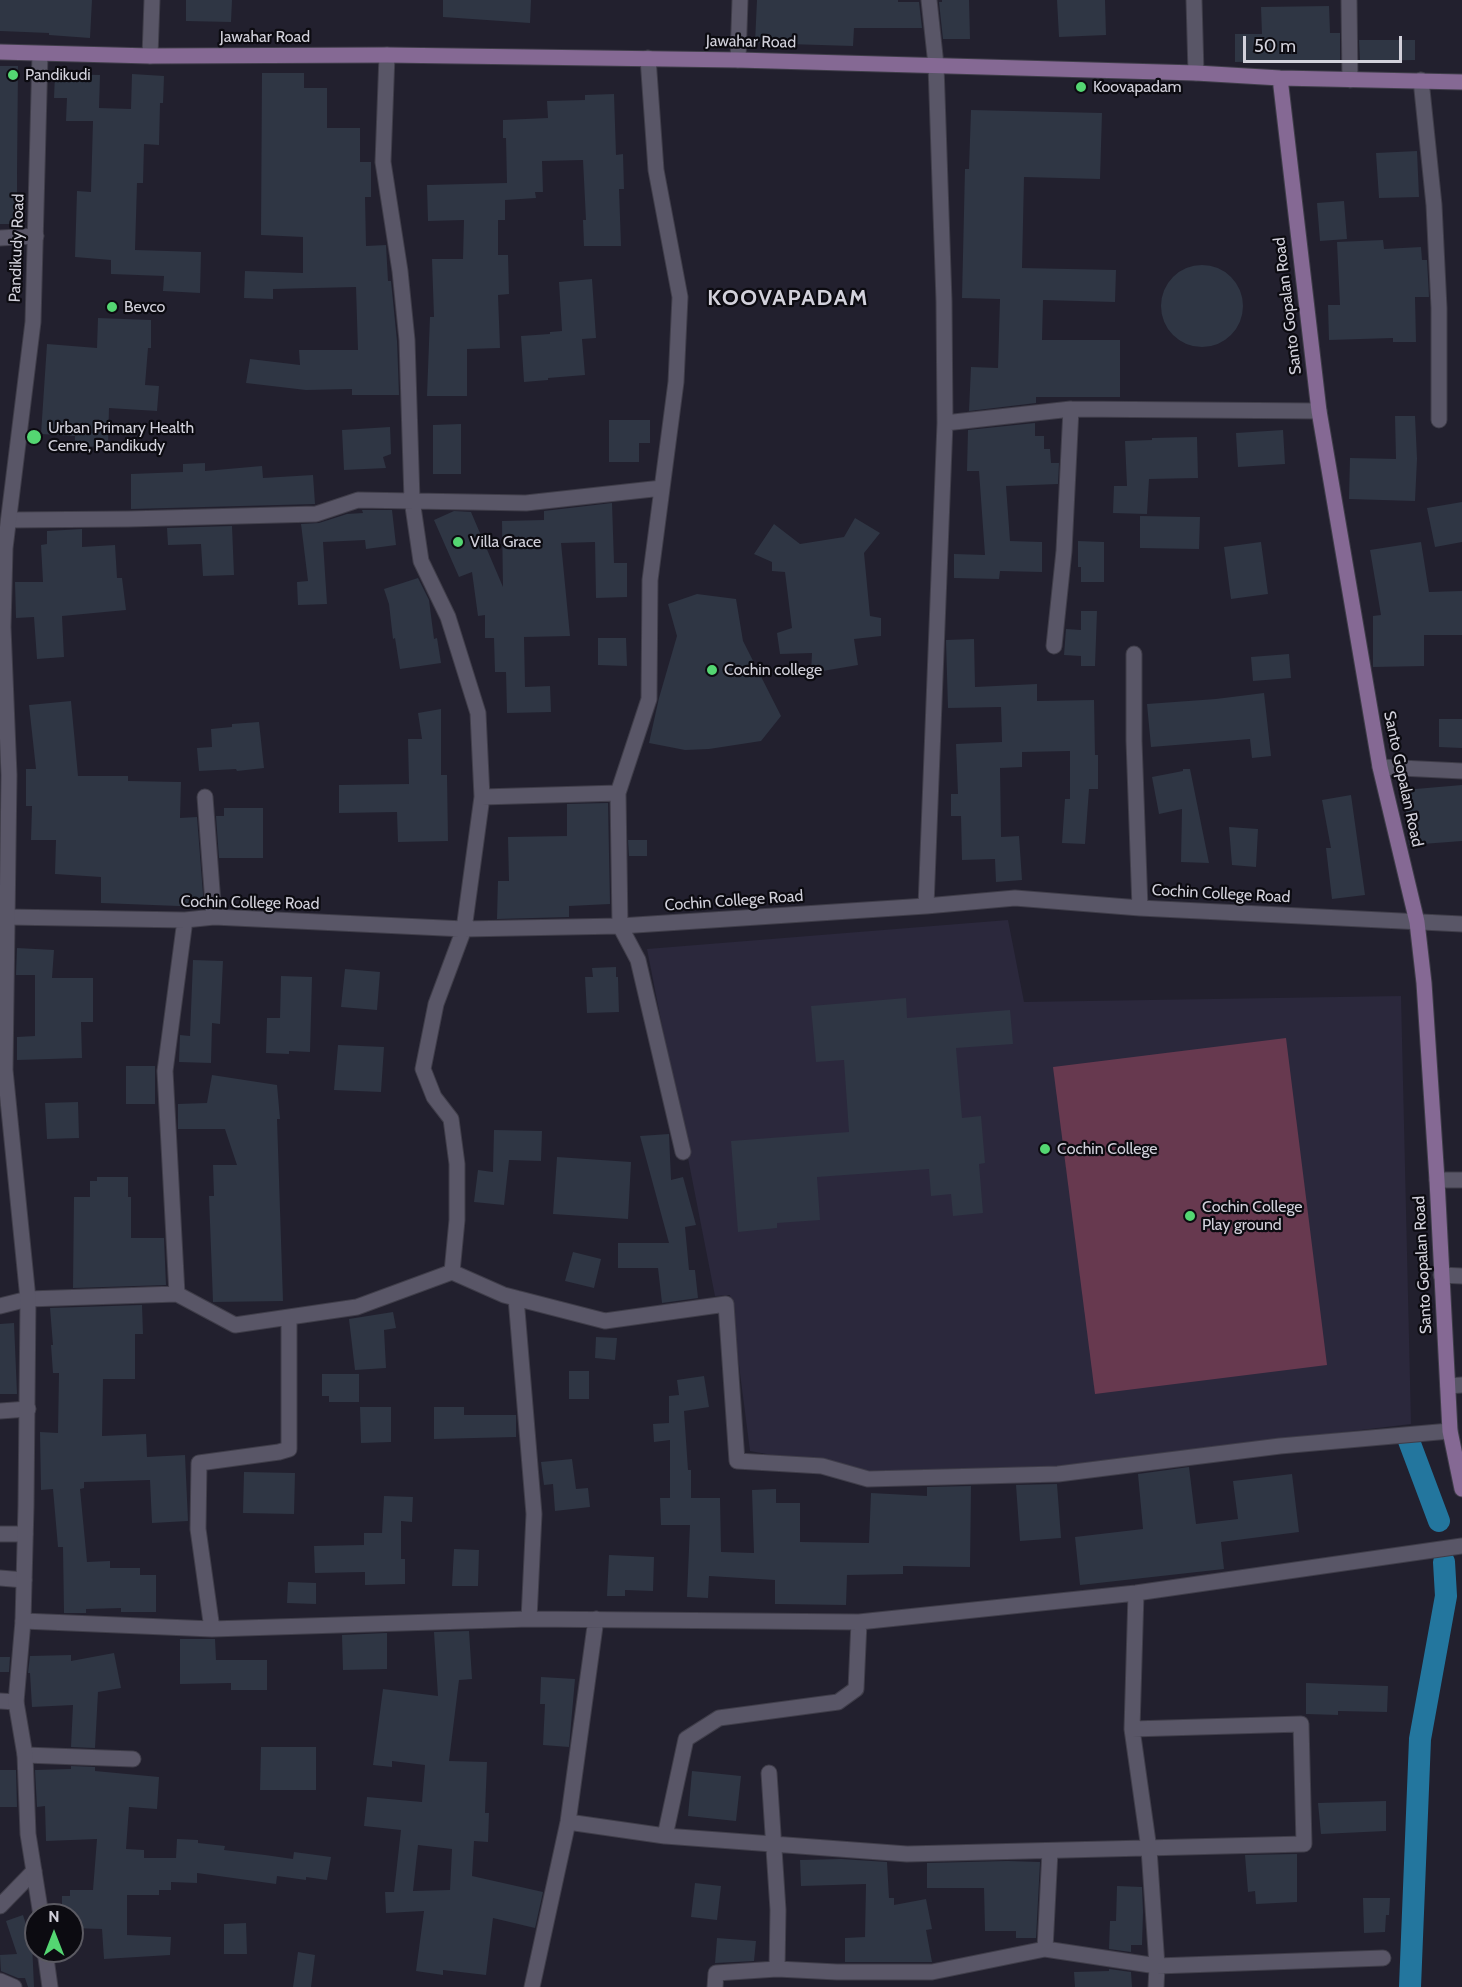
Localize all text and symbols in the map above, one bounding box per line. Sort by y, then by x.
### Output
scale bar [1246,24,1405,62]
street label: Jawahar Road [220,27,310,47]
street label: Jawahar Road [706,32,796,52]
text: 50 m [1254,35,1296,57]
place label: Pandikudi [25,65,91,85]
marker: Pandikudi [6,68,20,82]
place label: Koovapadam [1093,77,1182,97]
marker: Koovapadam [1074,80,1088,94]
street label: Pandikudy Road [6,193,28,303]
street label: Santo Gopalan Road [1270,236,1306,376]
district label: KOOVAPADAM [707,286,869,312]
place label: Bevco [124,297,165,317]
marker: Bevco [105,300,119,314]
place label: Urban Primary Health Cenre, Pandikudy [48,418,194,456]
marker: Urban Primary Health Cenre, Pandikudy [25,428,43,446]
place label: Villa Grace [470,532,541,552]
marker: Villa Grace [451,535,465,549]
place label: Cochin college [724,660,822,680]
marker: Cochin college [705,663,719,677]
street label: Santo Gopalan Road [1379,709,1427,849]
street label: Cochin College Road [1151,881,1291,907]
street label: Cochin College Road [664,887,804,915]
street label: Cochin College Road [180,892,320,914]
place label: Cochin College [1057,1139,1158,1159]
marker: Cochin College [1038,1142,1052,1156]
street label: Santo Gopalan Road [1410,1195,1436,1335]
place label: Cochin College Play ground [1202,1197,1303,1235]
marker: Cochin College Play ground [1183,1209,1197,1223]
north arrow [24,1903,84,1963]
text: N [48,1907,60,1926]

